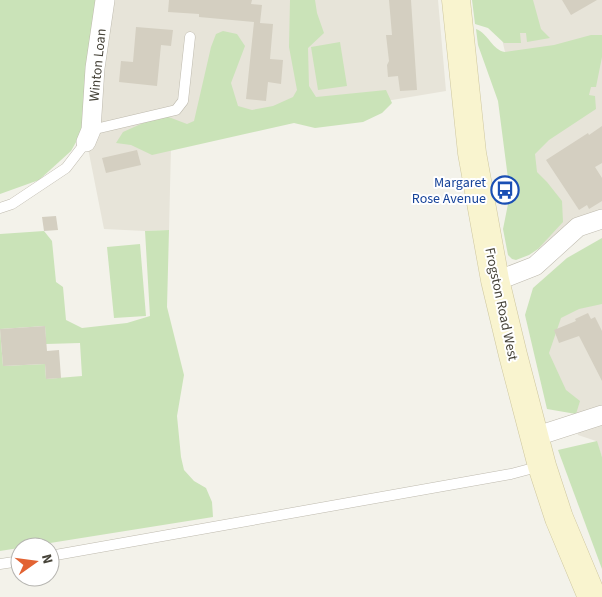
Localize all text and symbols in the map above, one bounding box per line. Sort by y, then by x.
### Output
street label: Winton Loan [84,28,112,103]
place label: Margaret Rose Avenue [412,173,486,209]
bus stop icon: Margaret Rose Avenue [490,175,520,205]
street label: Frogston Road West [479,246,523,363]
north arrow [10,537,60,587]
text: N [36,552,57,566]

